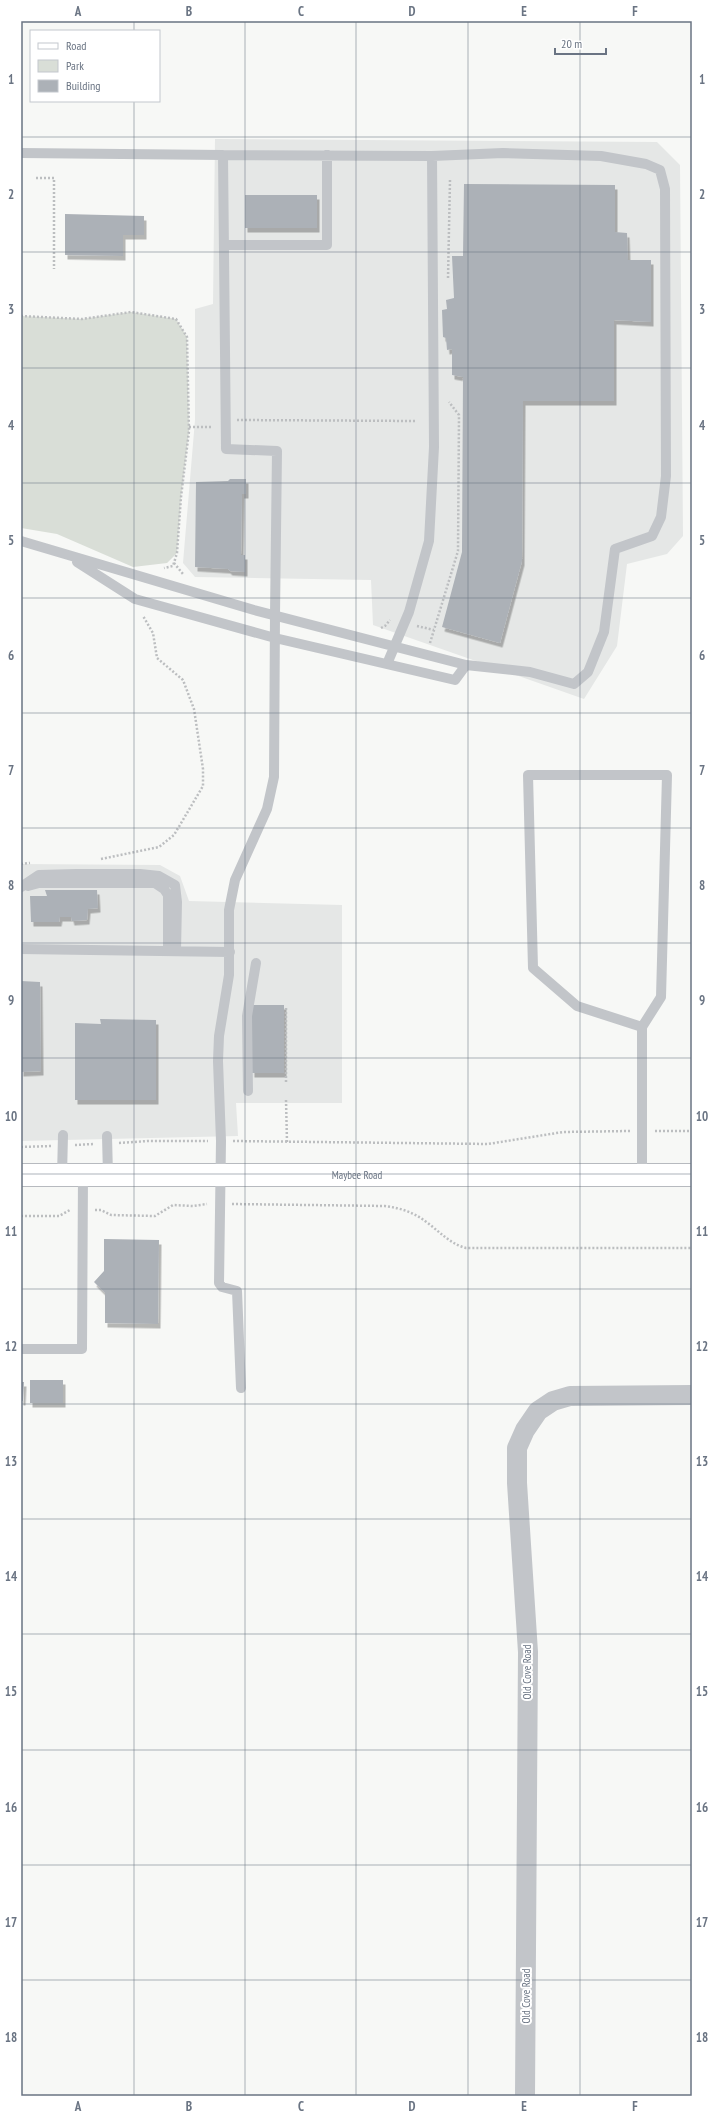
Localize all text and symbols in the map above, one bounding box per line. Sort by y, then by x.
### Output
text: A [74,3,82,20]
text: B [186,3,192,20]
text: C [298,3,304,20]
text: D [409,3,416,20]
text: E [521,3,527,20]
text: F [632,3,638,20]
legend [30,30,160,102]
scale bar [555,30,606,56]
text: 20 m [561,36,582,51]
text: Road [66,38,86,53]
text: Park [66,58,84,73]
text: 1 [8,71,14,88]
text: 1 [699,71,705,88]
text: Building [66,78,101,93]
text: 2 [8,186,14,203]
text: 2 [699,186,705,203]
text: 3 [8,301,14,318]
text: 3 [699,301,705,318]
text: 4 [8,417,15,434]
text: 4 [699,417,706,434]
text: 5 [8,532,14,549]
text: 5 [699,532,705,549]
text: 6 [8,647,14,664]
text: 6 [699,647,705,664]
text: 7 [8,762,14,779]
text: 7 [699,762,705,779]
text: 8 [8,877,14,894]
text: 8 [699,877,705,894]
text: 9 [8,992,14,1009]
text: 9 [699,992,705,1009]
text: 10 [5,1108,17,1125]
text: 10 [696,1108,708,1125]
street label: Maybee Road [332,1168,382,1182]
text: 11 [5,1223,17,1240]
text: 11 [696,1223,708,1240]
text: 12 [5,1338,17,1355]
text: 12 [696,1338,708,1355]
text: 13 [5,1453,17,1470]
text: 13 [696,1453,708,1470]
text: 14 [5,1568,18,1585]
text: 14 [696,1568,709,1585]
street label: Old Cove Road [520,1644,534,1699]
text: 15 [5,1683,17,1700]
text: 15 [696,1683,708,1700]
text: 16 [5,1799,17,1816]
text: 16 [696,1799,708,1816]
text: 17 [5,1914,17,1931]
text: 17 [696,1914,708,1931]
street label: Old Cove Road [519,1968,533,2023]
text: 18 [5,2029,17,2046]
text: 18 [696,2029,708,2046]
text: A [74,2098,82,2115]
text: B [186,2098,192,2115]
text: C [298,2098,304,2115]
text: D [409,2098,416,2115]
text: E [521,2098,527,2115]
text: F [632,2098,638,2115]

